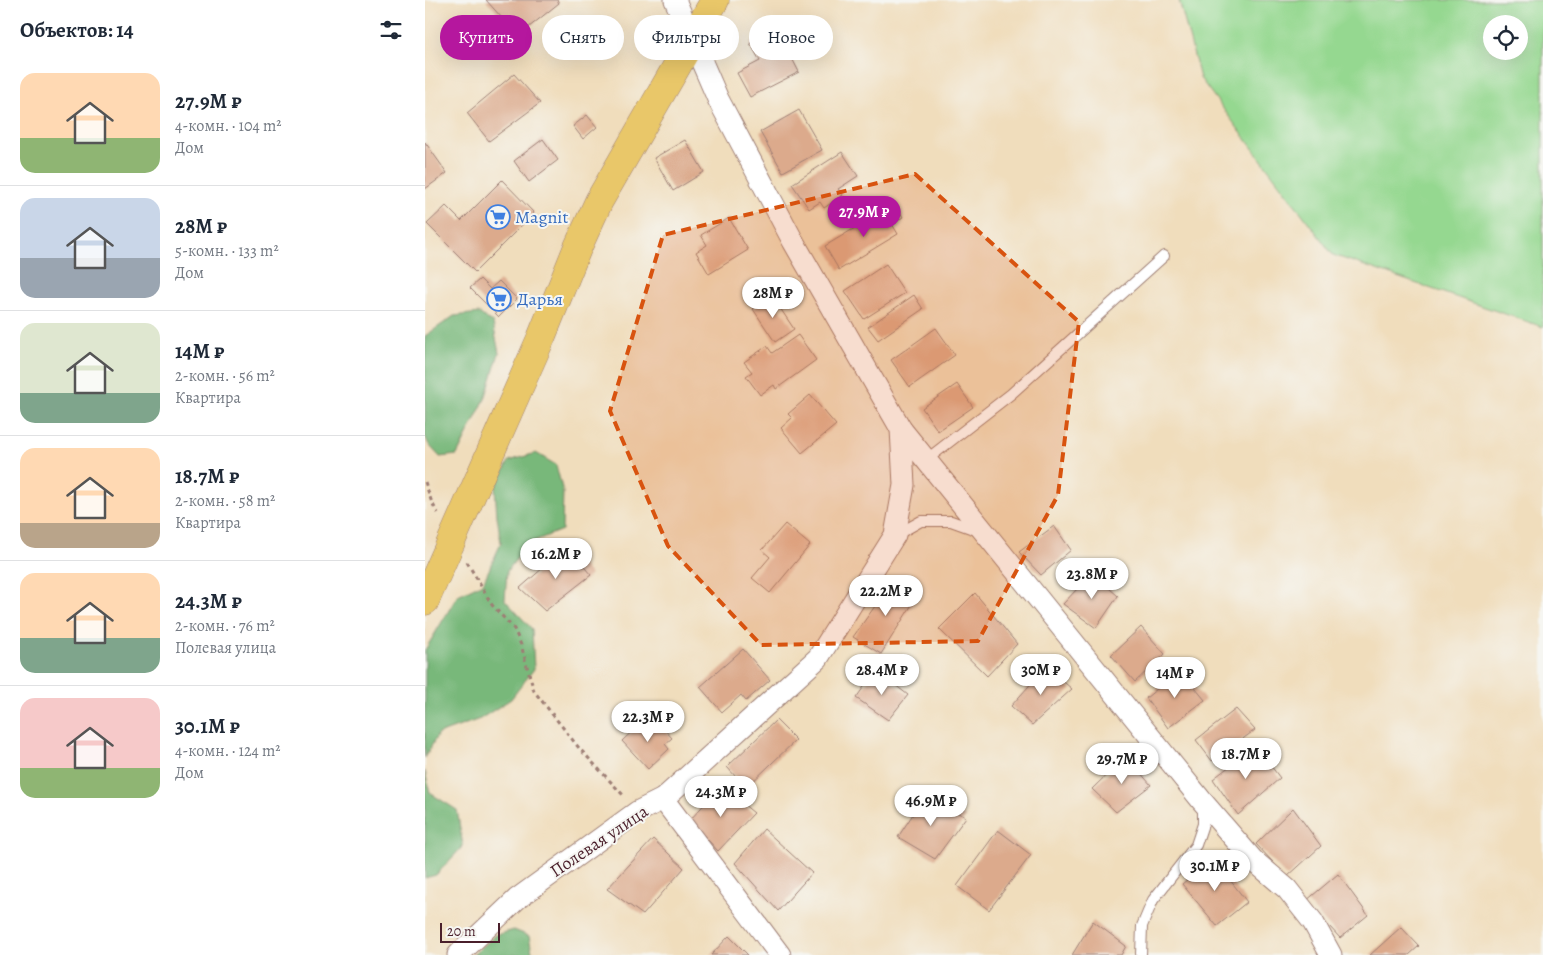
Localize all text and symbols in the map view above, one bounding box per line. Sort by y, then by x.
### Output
chip: Купить [440,15,532,60]
chip: Снять [542,15,624,60]
chip: Фильтры [634,15,739,60]
chip: Новое [749,15,833,60]
map controls [1483,15,1528,60]
button: locate [1483,15,1528,60]
text: Объектов: 14 [20,16,134,44]
icon: filters [377,16,405,44]
text: 27.9M ₽ [175,87,242,115]
icon: home [60,93,120,153]
text: 4-комн. · 104 m² [175,115,282,137]
text: Дом [175,137,204,159]
pin: 27.9M ₽ [818,196,910,238]
text: 27.9M ₽ [839,201,889,223]
supermarket icon: Magnit [485,204,511,230]
place label: Magnit [515,205,568,229]
text: 28M ₽ [175,212,227,240]
icon: home [60,218,120,278]
text: 5-комн. · 133 m² [175,240,279,262]
text: Дом [175,262,204,284]
pin: 28M ₽ [738,276,808,319]
text: 28M ₽ [753,282,793,304]
supermarket icon: Дарья [486,286,512,312]
place label: Дарья [517,287,563,311]
text: 14M ₽ [175,337,224,365]
icon: home [60,343,120,403]
text: 2-комн. · 56 m² [175,365,275,387]
text: Квартира [175,387,241,409]
text: 18.7M ₽ [175,462,239,490]
icon: home [60,468,120,528]
text: 2-комн. · 58 m² [175,490,275,512]
text: Квартира [175,512,241,534]
pin: 16.2M ₽ [510,538,602,580]
text: 16.2M ₽ [531,543,581,565]
pin: 23.8M ₽ [1046,558,1138,600]
text: 23.8M ₽ [1066,563,1118,585]
pin: 22.2M ₽ [840,574,932,617]
text: 22.2M ₽ [860,580,912,602]
text: 24.3M ₽ [175,587,242,615]
icon: home [60,593,120,653]
text: 2-комн. · 76 m² [175,615,275,637]
text: Полевая улица [175,637,276,659]
pin: 28.4M ₽ [836,654,928,696]
pin: 30M ₽ [1006,654,1076,696]
pin: 14M ₽ [1140,656,1210,699]
text: 28.4M ₽ [856,659,908,681]
text: 30M ₽ [1021,659,1061,681]
text: 14M ₽ [1156,662,1194,684]
pin: 22.3M ₽ [602,700,694,743]
text: 22.3M ₽ [622,706,674,728]
text: 30.1M ₽ [175,712,240,740]
icon: home [60,718,120,778]
pin: 18.7M ₽ [1200,738,1292,780]
text: 4-комн. · 124 m² [175,740,281,762]
pin: 29.7M ₽ [1076,742,1168,785]
text: 18.7M ₽ [1221,743,1271,765]
text: 29.7M ₽ [1097,748,1147,770]
text: Дом [175,762,204,784]
pin: 24.3M ₽ [675,776,767,818]
text: 24.3M ₽ [696,781,746,803]
pin: 46.9M ₽ [885,784,977,827]
text: 46.9M ₽ [905,790,957,812]
street label: Полевая улица [545,799,653,883]
pin: 30.1M ₽ [1169,850,1261,892]
text: 30.1M ₽ [1190,855,1240,877]
scale bar [440,920,500,943]
text: 20 m [447,922,476,941]

